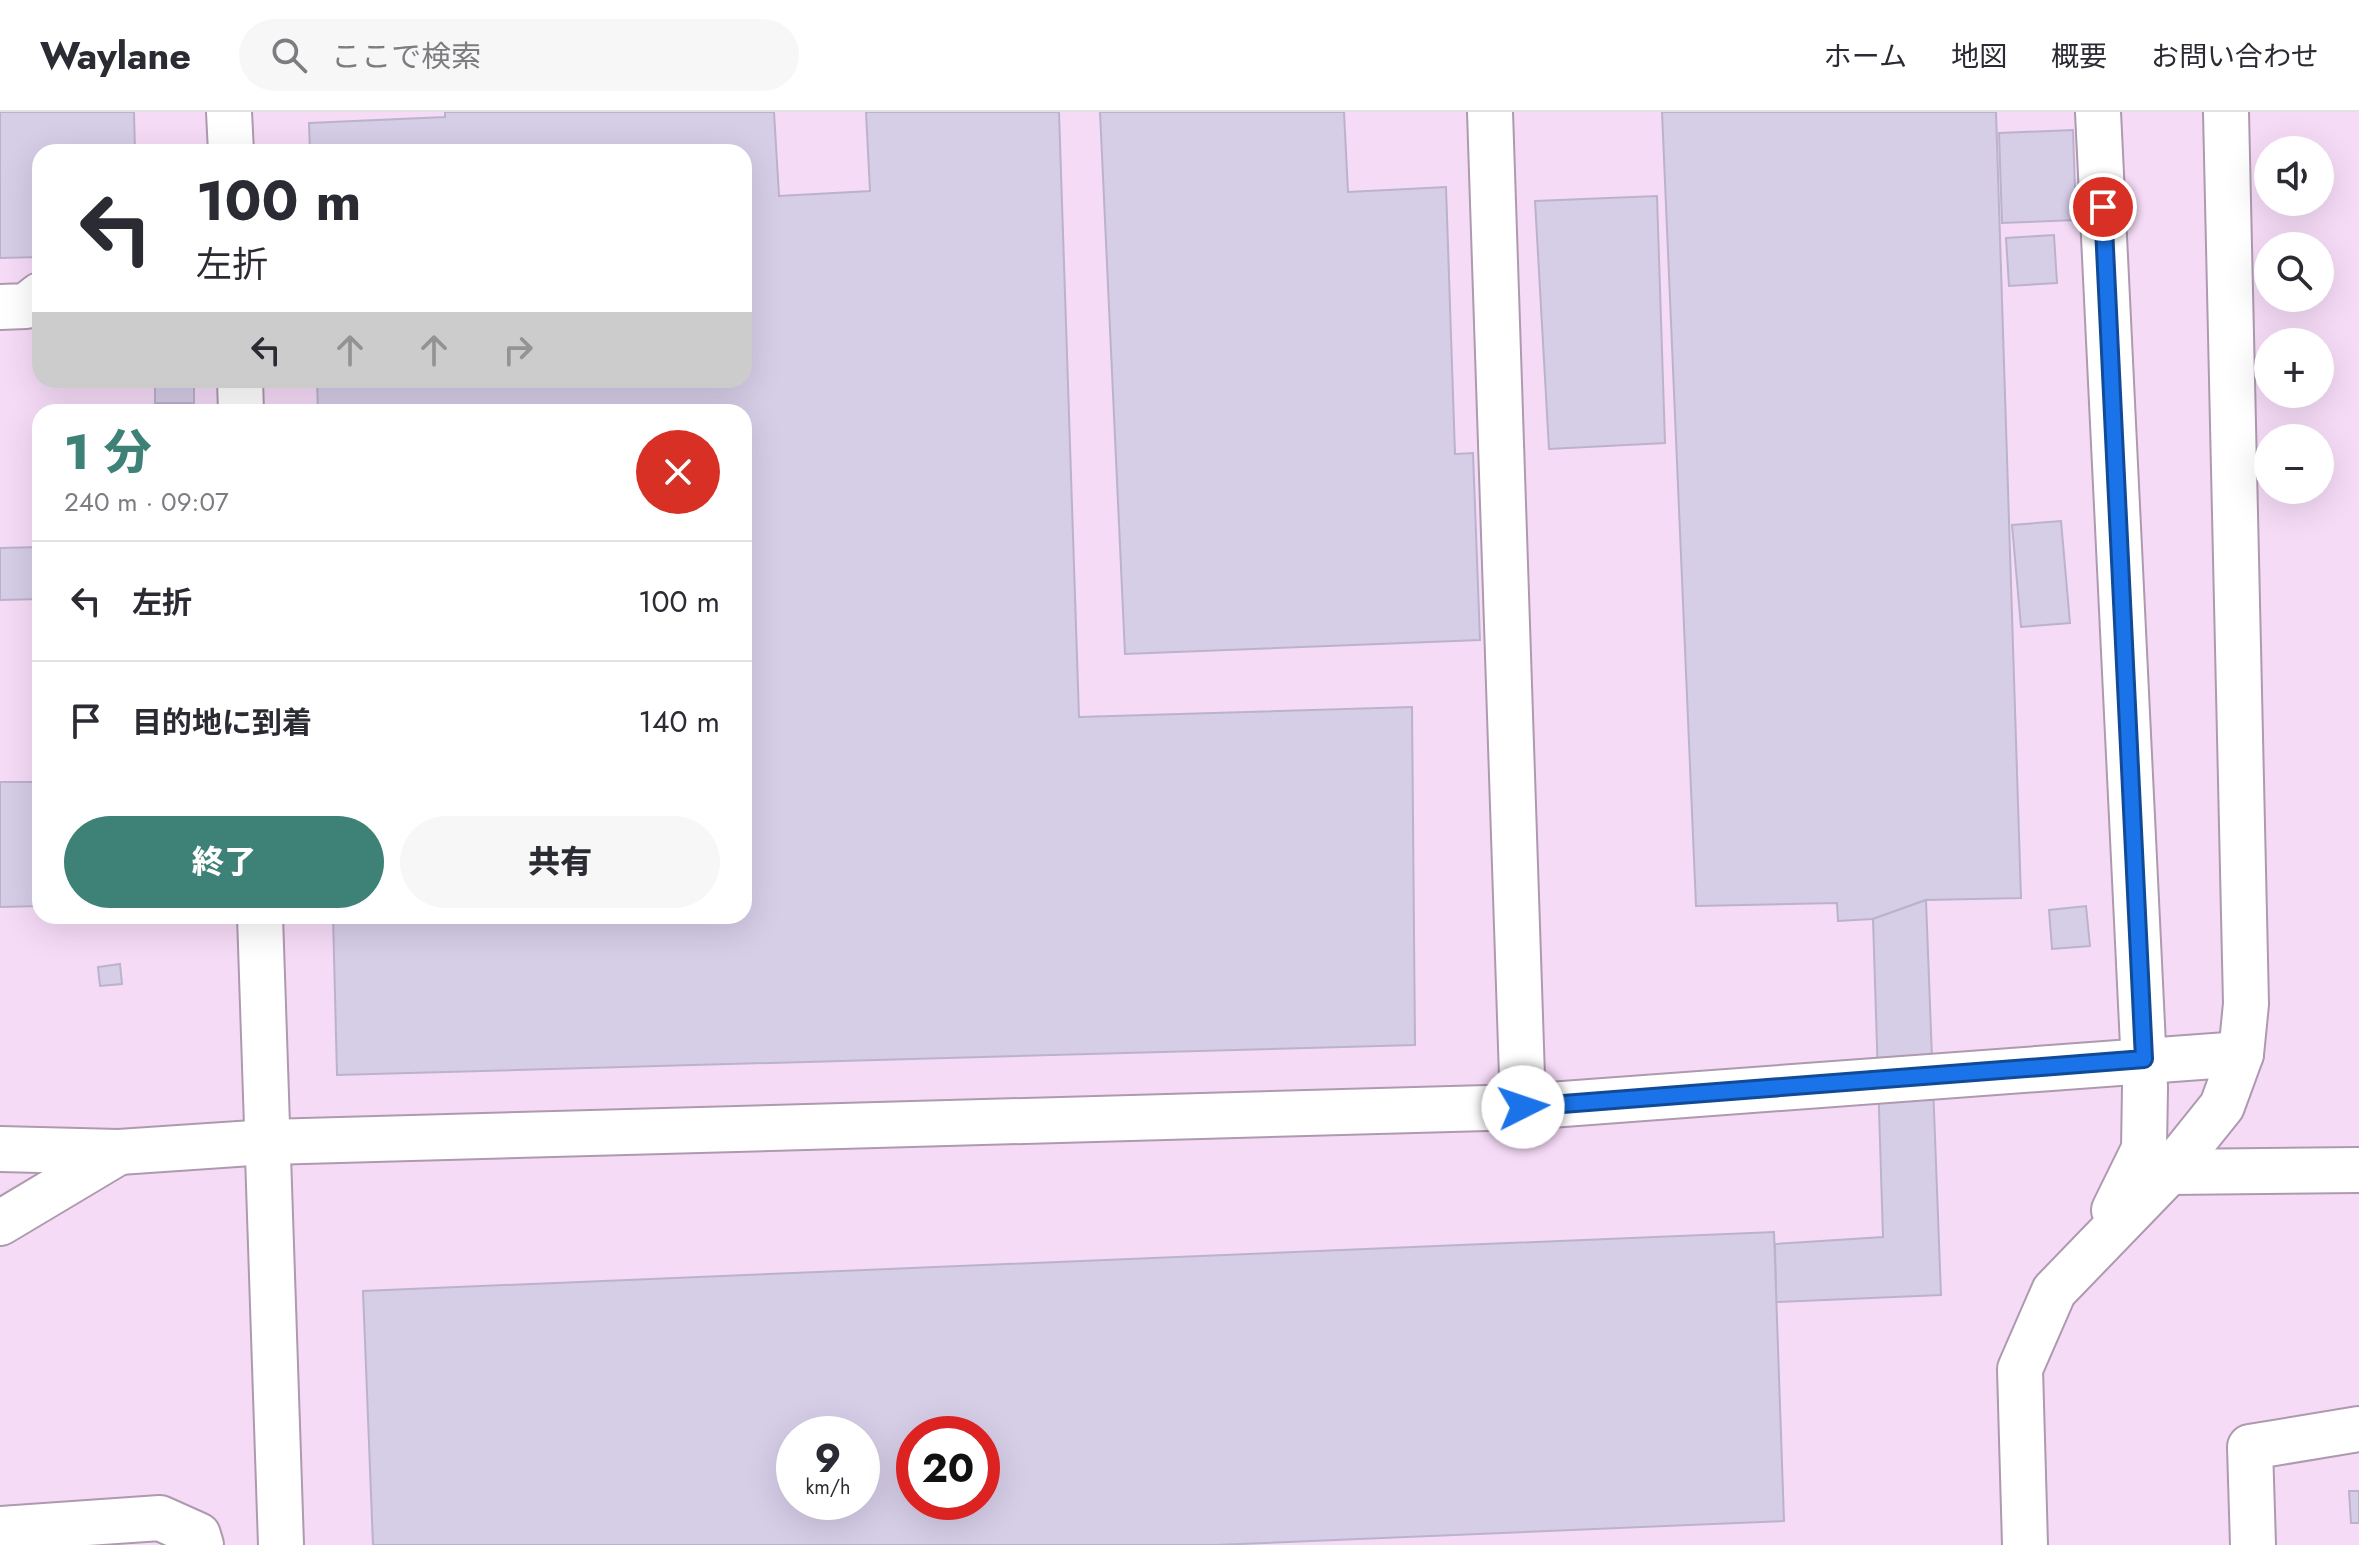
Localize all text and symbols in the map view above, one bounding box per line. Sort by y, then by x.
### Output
search box [239,19,799,91]
text: Waylane [40,28,191,83]
icon: search [267,33,311,77]
text: ここで検索 [331,35,481,78]
text: ホーム [1824,36,1907,77]
text: 地図 [1951,36,2007,77]
text: 概要 [2051,36,2107,77]
text: お問い合わせ [2151,36,2319,77]
map controls [2254,136,2334,504]
button: sound [2254,136,2334,216]
text: 100 m [196,160,361,241]
pin [2069,173,2137,241]
icon: left [64,176,168,280]
icon: arrive [2081,185,2125,229]
button: search [2254,232,2334,312]
text: 左折 [196,238,268,290]
icon: left [244,328,288,372]
icon: ahead [328,328,372,372]
icon: ahead [412,328,456,372]
icon: right [496,328,540,372]
button: + [2254,328,2334,408]
text: 1 分 [64,418,152,487]
button: − [2254,424,2334,504]
button: close [636,430,720,514]
text: 240 m · 09:07 [64,483,229,521]
icon: left [64,579,108,623]
text: 100 m [638,580,720,623]
text: 左折 [132,581,192,624]
icon: arrive [64,699,108,743]
text: 140 m [639,700,720,743]
text: 目的地に到着 [132,701,312,744]
button: 終了 [64,816,384,908]
button: 共有 [400,816,720,908]
position arrow [1481,1065,1565,1149]
speed limit sign: 20 [896,1416,1000,1520]
text: 9 [815,1429,841,1487]
text: km/h [805,1473,851,1502]

